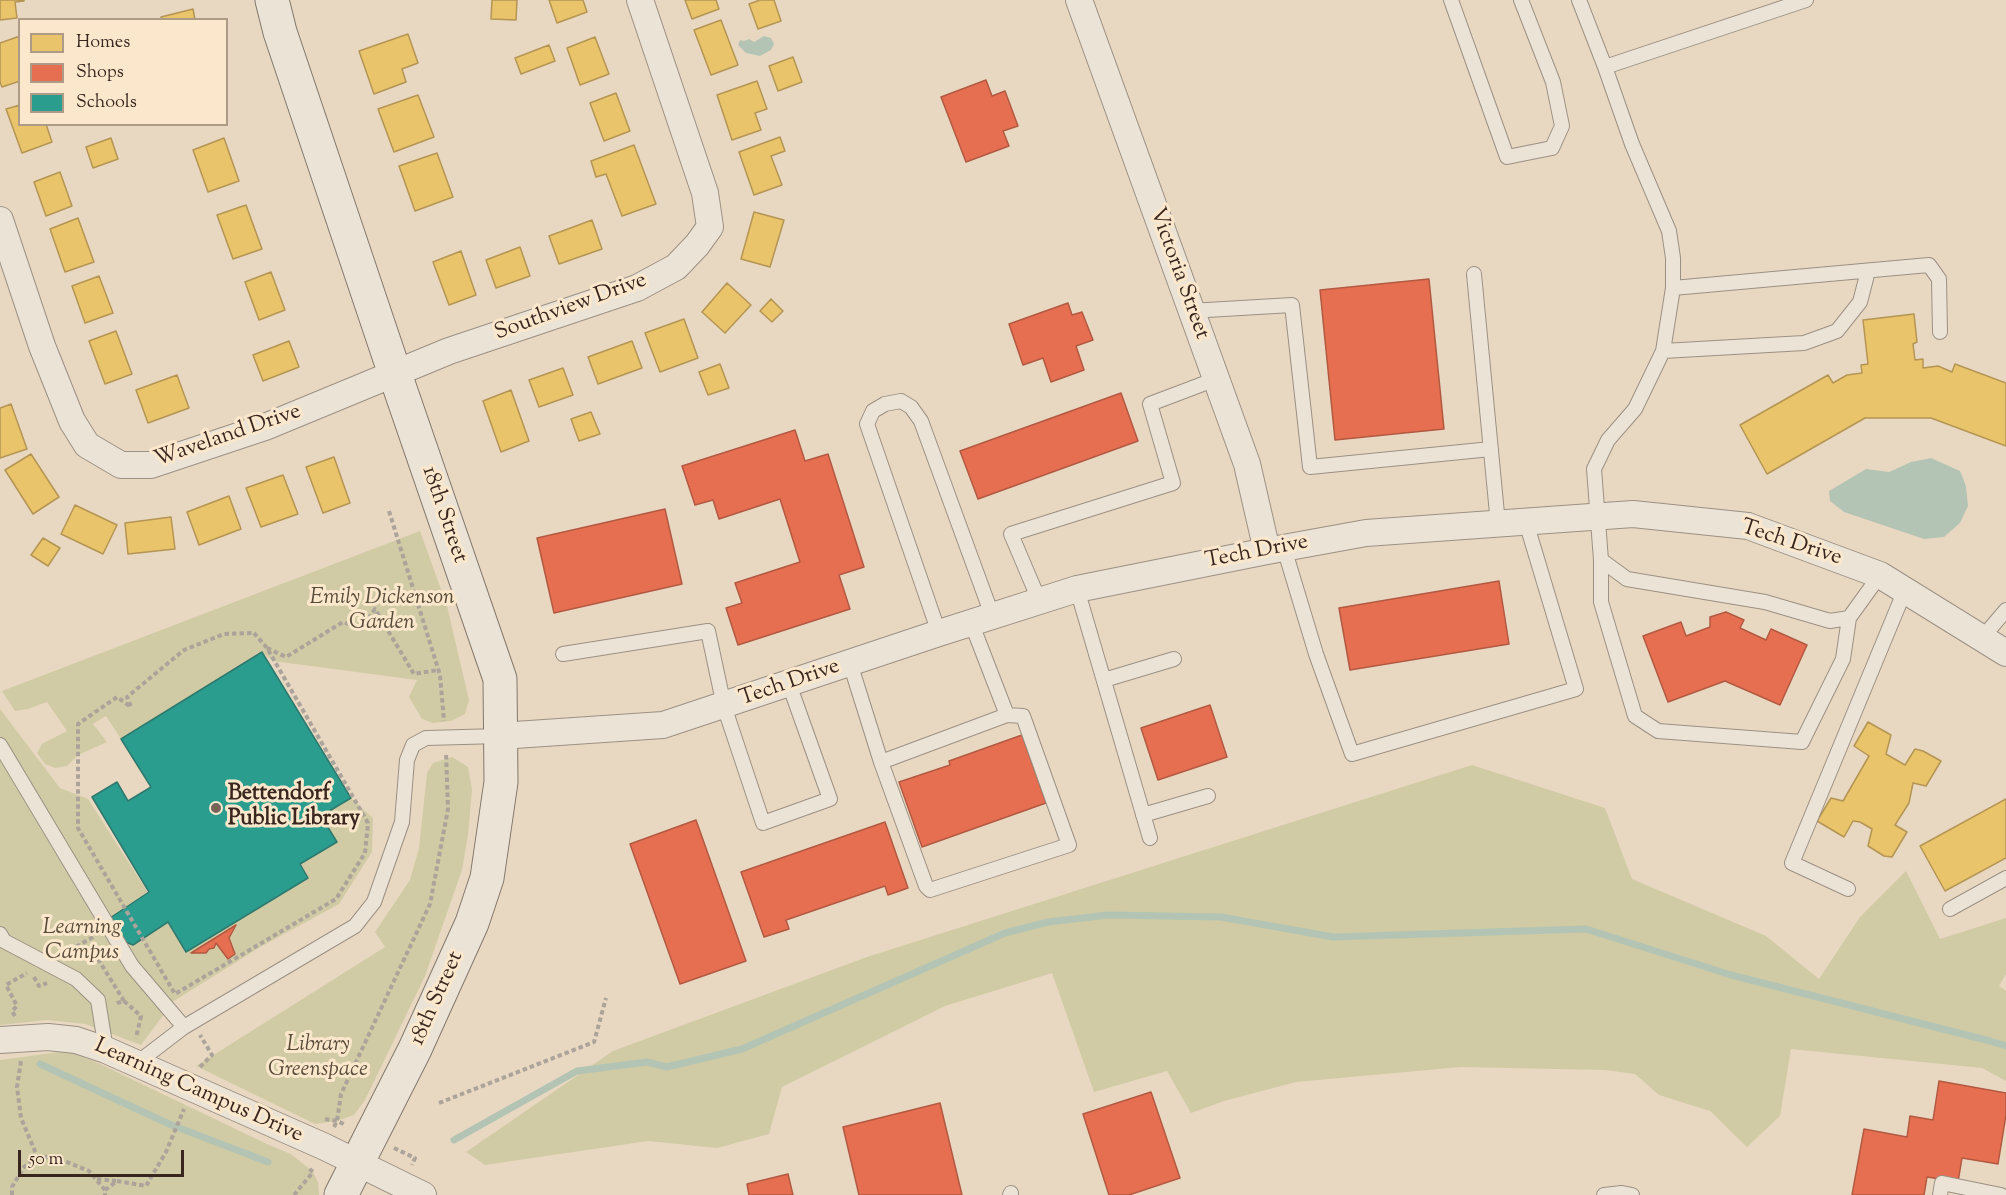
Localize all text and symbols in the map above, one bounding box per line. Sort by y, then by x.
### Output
legend [18,18,228,126]
text: Homes [76,30,130,56]
text: Shops [76,60,124,86]
text: Schools [76,90,137,116]
street label: Victoria Street [1142,205,1214,343]
street label: Southview Drive [491,268,651,348]
street label: Waveland Drive [151,400,305,474]
street label: 18th Street [414,463,472,567]
street label: Tech Drive [1737,515,1845,573]
street label: Tech Drive [1203,530,1311,576]
park label: Emily Dickenson Garden [309,586,455,638]
street label: Tech Drive [736,655,844,713]
place label: Bettendorf Public Library [228,782,360,834]
marker: Bettendorf Public Library [209,801,223,815]
park label: Learning Campus [43,916,121,968]
street label: 18th Street [406,948,470,1050]
park label: Library Greenspace [268,1033,368,1084]
street label: Learning Campus Drive [90,1034,306,1150]
scale bar [21,1138,188,1176]
text: 50 m [29,1147,63,1173]

